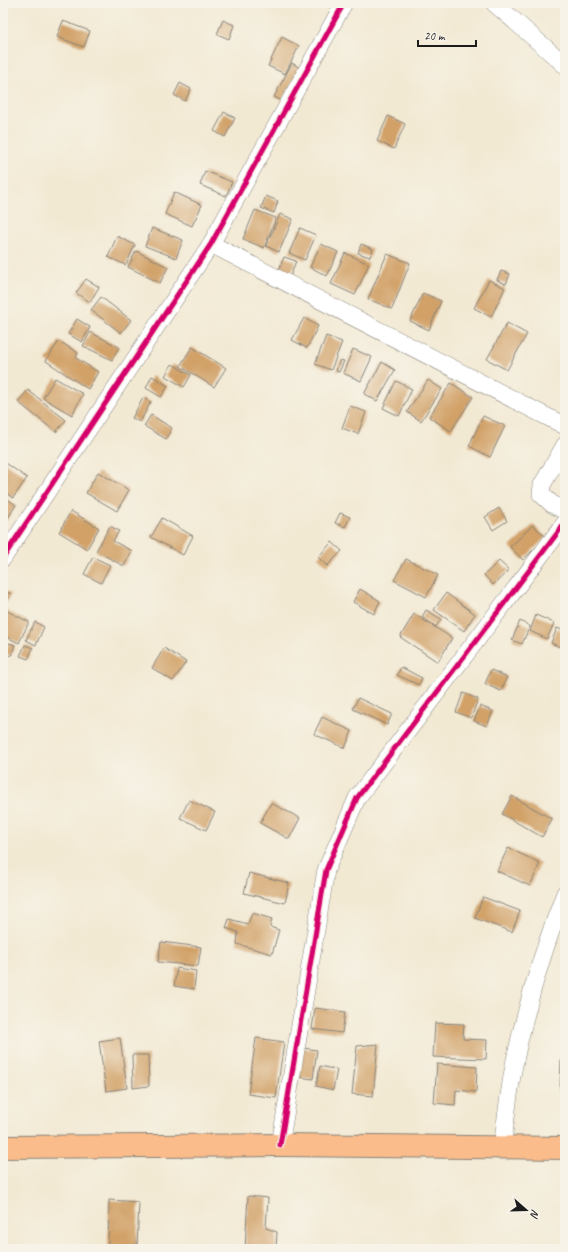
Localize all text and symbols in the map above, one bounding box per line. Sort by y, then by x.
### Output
scale bar [418,22,476,48]
text: 20 m [424,28,446,44]
north arrow [506,1190,546,1230]
text: N [527,1208,543,1221]

